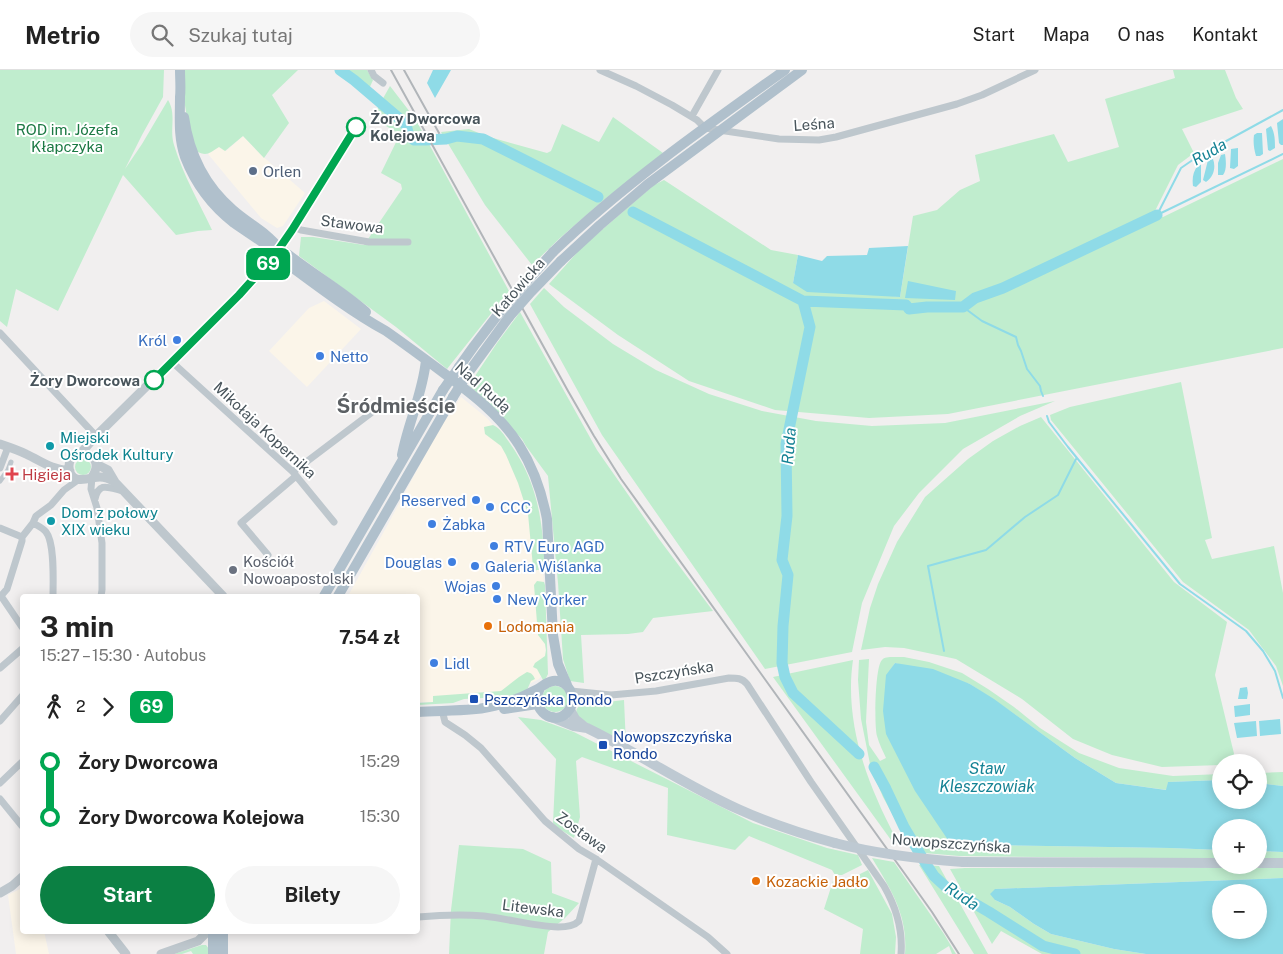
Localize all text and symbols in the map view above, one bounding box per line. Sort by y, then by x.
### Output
search box [130,12,480,57]
text: Metrio [25,21,100,49]
icon: search [148,21,176,49]
text: Szukaj tutaj [188,24,293,46]
text: Start [973,24,1015,45]
text: Mapa [1043,24,1089,45]
text: O nas [1117,24,1164,45]
text: Kontakt [1192,24,1258,45]
place label: Żory Dworcowa Kolejowa [370,110,480,144]
street label: Leśna [793,114,835,134]
marker: Żory Dworcowa Kolejowa [346,117,366,137]
park label: ROD im. Józefa Kłapczyka [16,121,118,155]
water label: Ruda [1188,135,1230,169]
place label: Orlen [263,163,301,180]
marker: Orlen [247,165,259,177]
street label: Stawowa [320,212,384,236]
line badge: 69 [246,248,290,280]
text: 69 [256,253,280,274]
street label: Katowicka [488,254,548,320]
place label: Król [138,332,167,349]
marker: Król [171,334,183,346]
place label: Netto [330,348,369,365]
marker: Netto [314,350,326,362]
street label: Nad Rudą [452,358,514,416]
marker: Żory Dworcowa [144,370,164,390]
place label: Żory Dworcowa [30,372,140,389]
street label: Mikołaja Kopernika [210,378,320,482]
district label: Śródmieście [337,393,455,418]
water label: Ruda [778,427,800,465]
place label: Miejski Ośrodek Kultury [60,429,173,463]
marker: Miejski Ośrodek Kultury [44,440,56,452]
place label: Higieja [22,466,71,483]
marker: Higieja [6,468,18,480]
place label: Reserved [401,492,466,509]
marker: Reserved [470,494,482,506]
place label: CCC [500,499,531,516]
marker: CCC [484,501,496,513]
place label: Dom z połowy XIX wieku [61,504,158,538]
marker: Dom z połowy XIX wieku [45,515,57,527]
place label: Żabka [442,515,485,533]
marker: Żabka [426,518,438,530]
place label: RTV Euro AGD [504,538,605,555]
marker: RTV Euro AGD [488,540,500,552]
place label: Kościół Nowoapostolski [243,553,354,587]
place label: Douglas [385,554,442,571]
marker: Douglas [446,556,458,568]
place label: Galeria Wiślanka [485,558,602,575]
marker: Galeria Wiślanka [469,560,481,572]
marker: Kościół Nowoapostolski [227,564,239,576]
place label: Wojas [444,578,486,595]
marker: Wojas [490,580,502,592]
place label: New Yorker [507,591,587,608]
marker: New Yorker [491,593,503,605]
text: 3 min [40,610,114,643]
place label: Lodomania [498,618,574,635]
marker: Lodomania [482,620,494,632]
text: 7.54 zł [339,626,400,648]
text: 15:27 – 15:30 · Autobus [40,646,206,665]
place label: Lidl [444,655,470,672]
marker: Lidl [428,657,440,669]
street label: Pszczyńska [633,657,715,687]
place label: Pszczyńska Rondo [484,691,612,708]
icon: walk [40,693,68,721]
icon: forward [94,693,122,721]
marker: Pszczyńska Rondo [468,693,480,705]
text: 69 [140,696,163,717]
text: 2 [76,697,86,716]
place label: Nowopszczyńska Rondo [613,728,732,762]
marker: Nowopszczyńska Rondo [597,739,609,751]
text: Żory Dworcowa [78,751,218,773]
text: 15:29 [360,752,400,771]
map controls [1212,754,1267,939]
button: locate [1212,754,1267,809]
water label: Staw Kleszczowiak [939,759,1035,796]
text: Żory Dworcowa Kolejowa [78,806,304,828]
text: 15:30 [360,807,400,826]
street label: Zostawa [553,808,611,856]
button: + [1212,819,1267,874]
street label: Nowopszczyńska [891,830,1011,856]
button: Start [40,866,215,924]
button: Bilety [225,866,400,924]
place label: Kozackie Jadło [766,873,868,890]
marker: Kozackie Jadło [750,875,762,887]
water label: Ruda [941,878,983,914]
button: − [1212,884,1267,939]
street label: Litewska [501,896,565,920]

